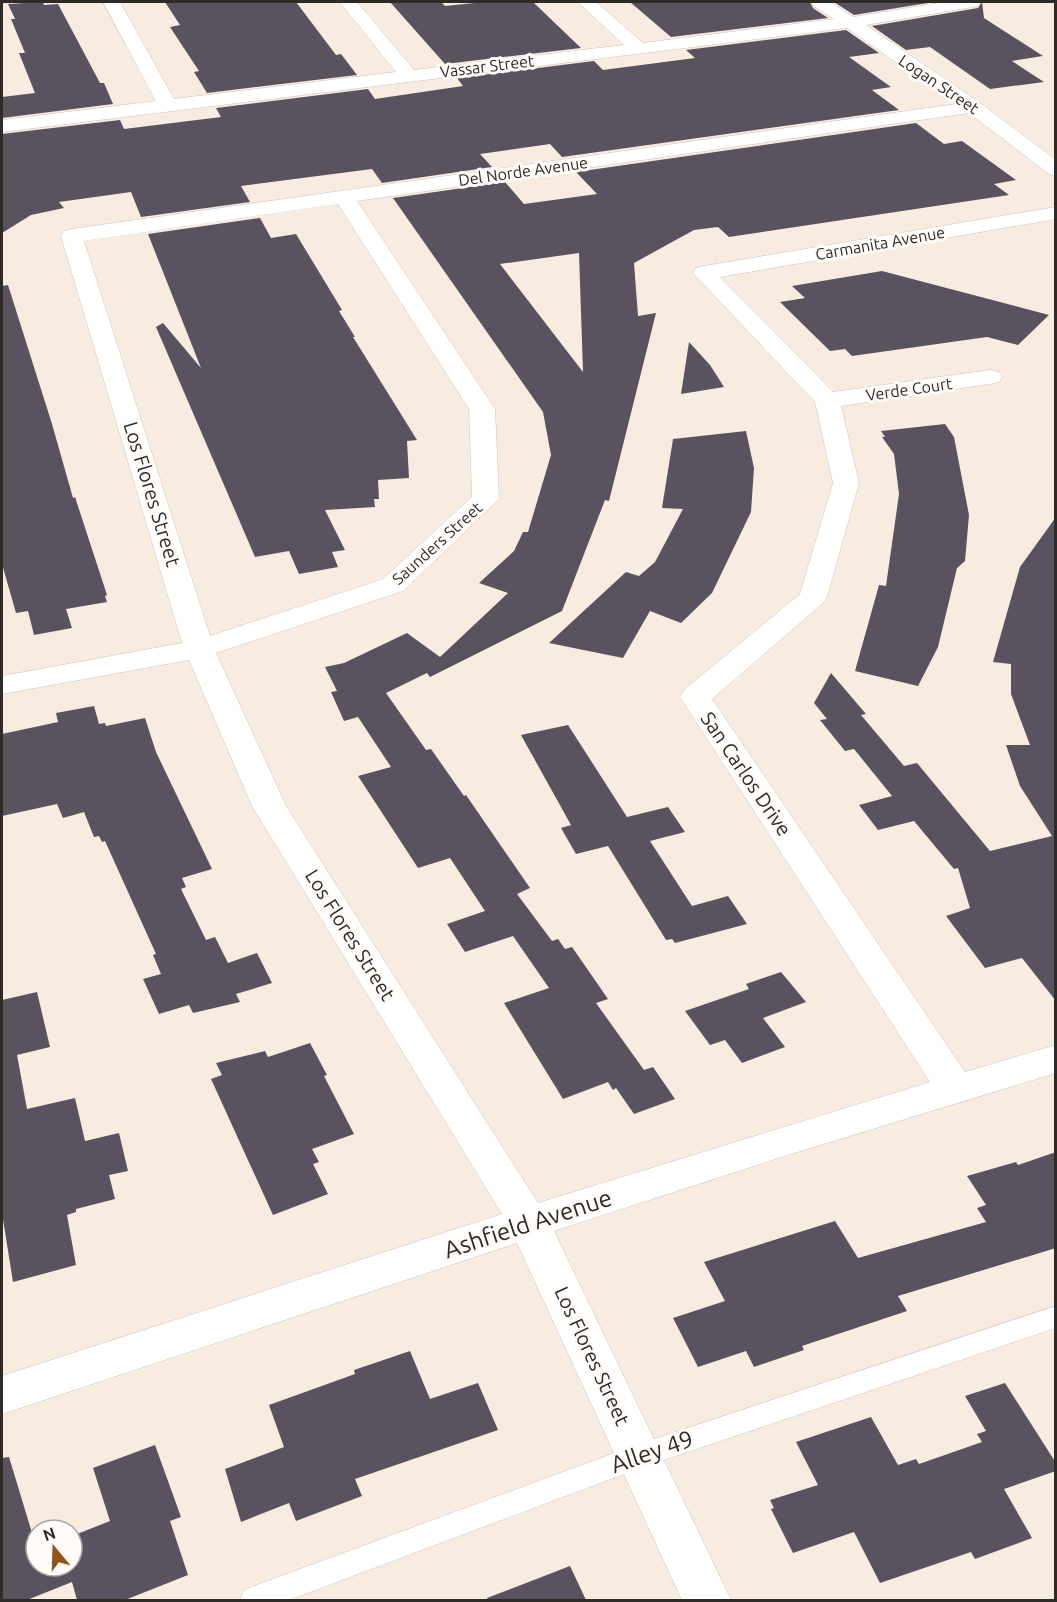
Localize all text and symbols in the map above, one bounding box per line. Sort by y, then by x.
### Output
street label: Vassar Street [439,51,536,81]
street label: Logan Street [896,51,983,118]
street label: Del Norde Avenue [457,153,589,189]
street label: Carmanita Avenue [814,223,946,263]
street label: Verde Court [865,374,954,404]
street label: Los Flores Street [120,419,185,569]
street label: Saunders Street [388,498,486,588]
street label: San Carlos Drive [697,707,796,840]
street label: Los Flores Street [301,865,400,1005]
street label: Ashfield Avenue [440,1184,615,1263]
street label: Los Flores Street [550,1283,635,1429]
street label: Alley 49 [607,1425,697,1478]
north arrow [24,1518,84,1578]
text: N [41,1523,58,1544]

